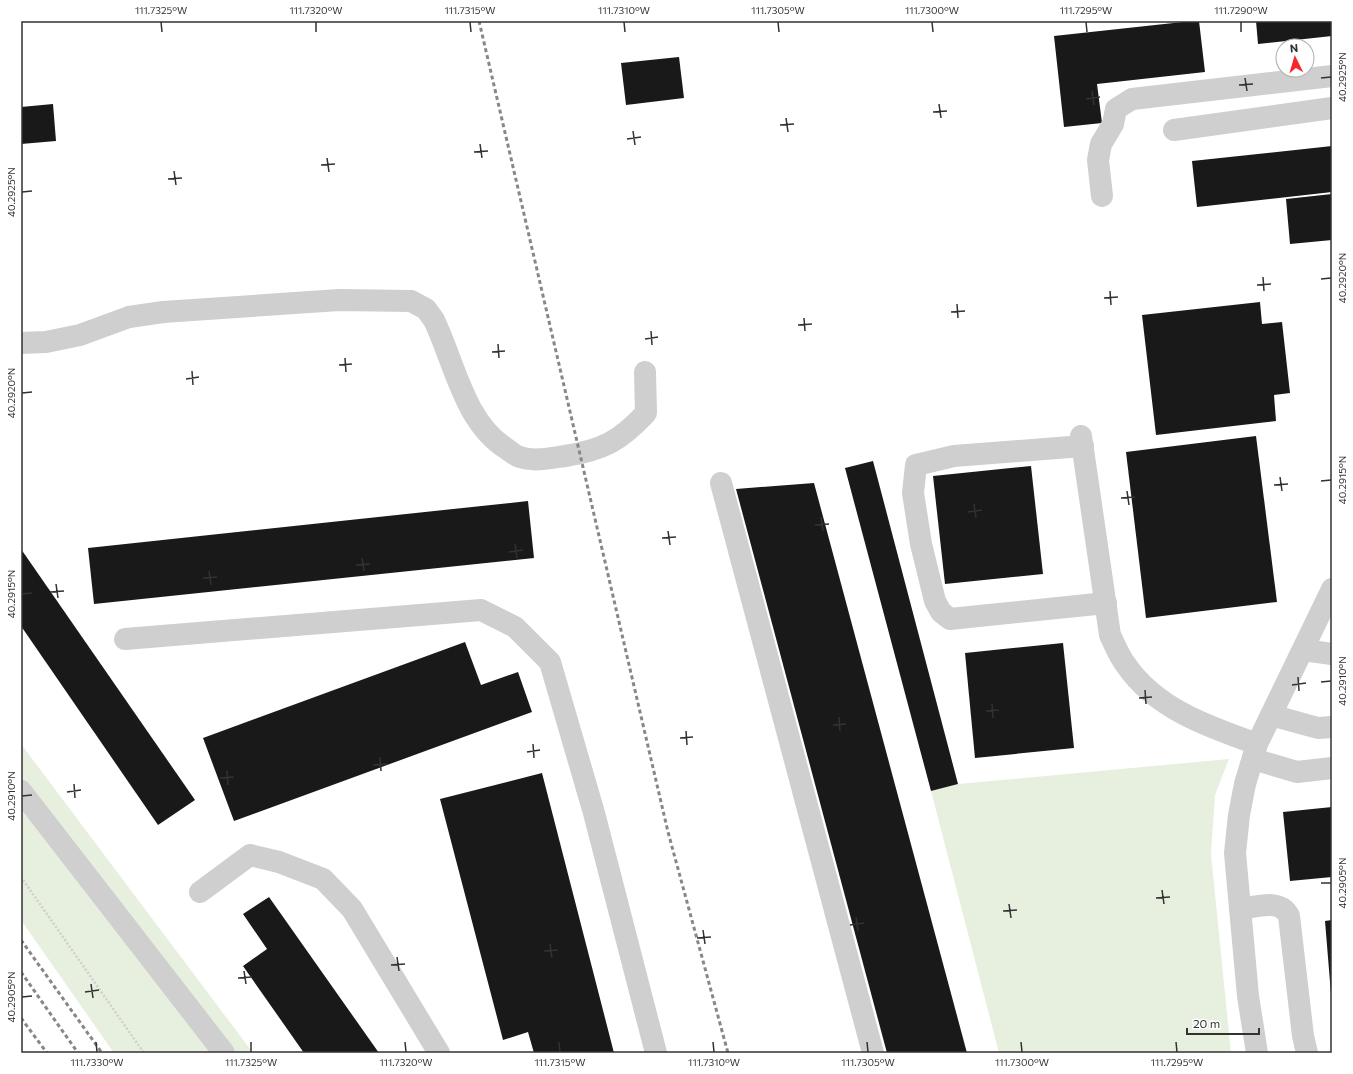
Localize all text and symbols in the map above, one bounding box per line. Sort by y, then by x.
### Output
text: 111.7325°W [135,4,187,16]
text: 111.7320°W [290,4,342,16]
text: 111.7315°W [444,4,496,16]
text: 111.7310°W [598,4,650,16]
text: 111.7305°W [751,4,805,16]
text: 111.7300°W [905,4,959,16]
text: 111.7295°W [1060,4,1112,16]
text: 111.7290°W [1214,4,1268,16]
north arrow [1275,38,1315,78]
text: N [1289,41,1299,54]
text: 40.2925°N [1336,52,1348,102]
text: 40.2925°N [5,167,17,217]
text: 40.2920°N [1336,253,1348,303]
text: 40.2920°N [5,368,17,418]
text: 40.2915°N [1336,456,1348,504]
text: 40.2915°N [5,570,17,618]
text: 40.2910°N [1336,656,1348,706]
text: 40.2910°N [5,771,17,821]
text: 40.2905°N [1336,858,1348,908]
text: 40.2905°N [5,972,17,1022]
scale bar [1187,1010,1259,1036]
text: 20 m [1193,1016,1220,1030]
text: 111.7330°W [70,1056,124,1068]
text: 111.7325°W [225,1056,277,1068]
text: 111.7320°W [380,1056,432,1068]
text: 111.7315°W [534,1056,586,1068]
text: 111.7310°W [688,1056,740,1068]
text: 111.7305°W [841,1056,895,1068]
text: 111.7300°W [995,1056,1049,1068]
text: 111.7295°W [1151,1056,1203,1068]

